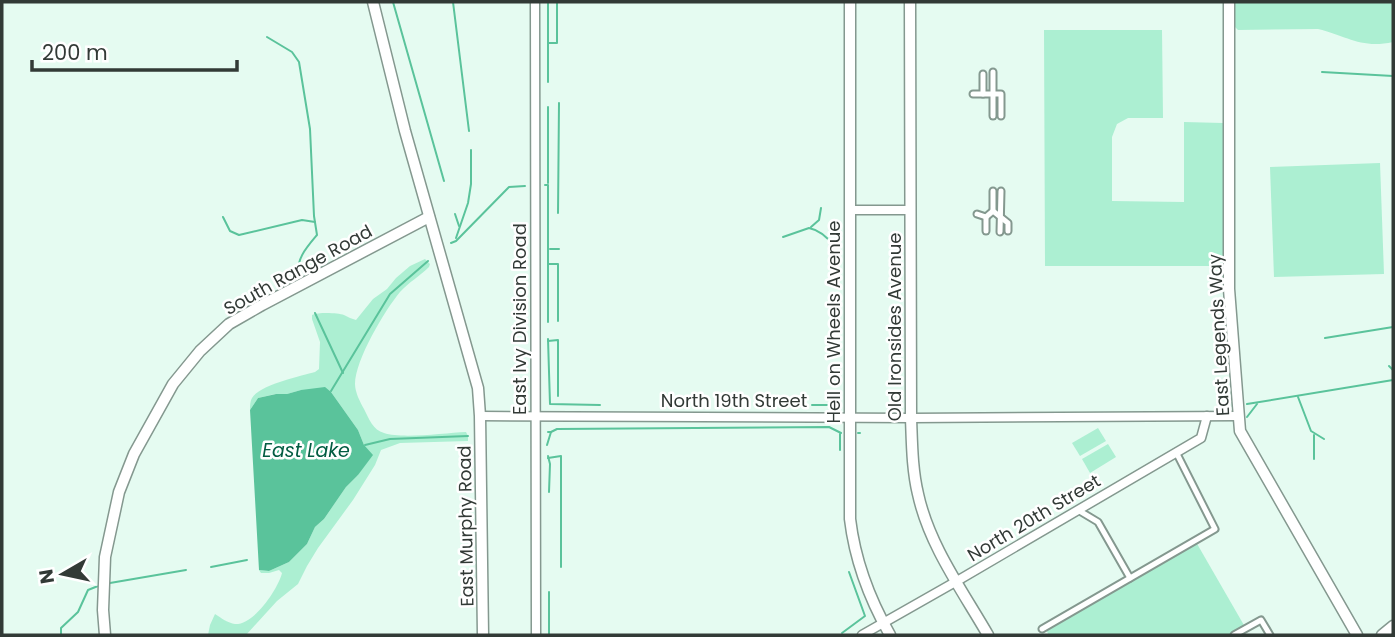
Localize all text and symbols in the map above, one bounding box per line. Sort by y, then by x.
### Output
scale bar [32,28,236,72]
text: 200 m [42,38,108,67]
street label: South Range Road [219,218,376,321]
street label: Hell on Wheels Avenue [821,221,846,423]
street label: East Ivy Division Road [507,223,532,415]
street label: Old Ironsides Avenue [882,233,907,421]
street label: East Legends Way [1202,253,1235,417]
street label: North 19th Street [661,388,807,413]
water label: East Lake [262,437,350,464]
street label: East Murphy Road [452,445,479,607]
street label: North 20th Street [963,468,1105,567]
north arrow [28,539,98,609]
text: N [32,567,61,586]

